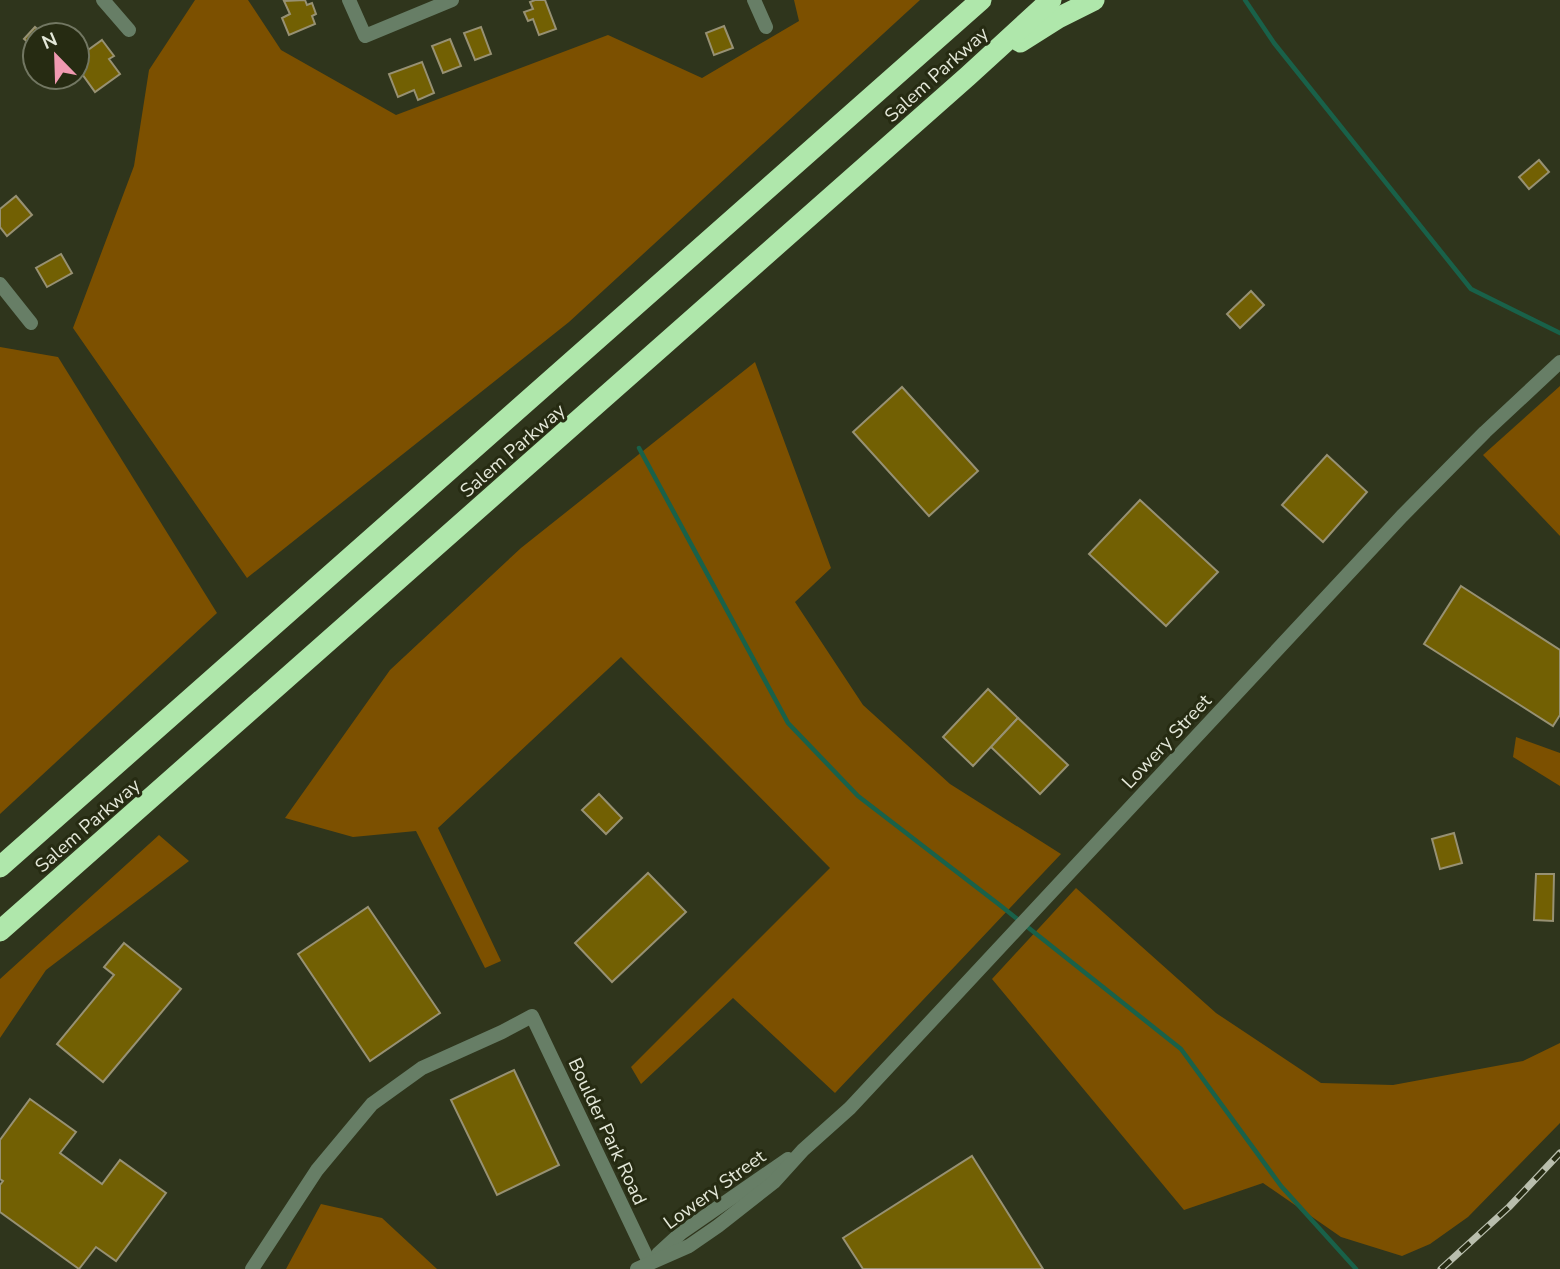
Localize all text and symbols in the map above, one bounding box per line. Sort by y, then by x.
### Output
north arrow [21,21,91,91]
street label: Salem Parkway [879,21,994,128]
text: N [38,27,61,56]
street label: Salem Parkway [454,398,571,504]
street label: Lowery Street [1116,689,1218,795]
street label: Salem Parkway [29,773,146,879]
street label: Boulder Park Road [562,1054,653,1209]
street label: Lowery Street [658,1144,771,1236]

